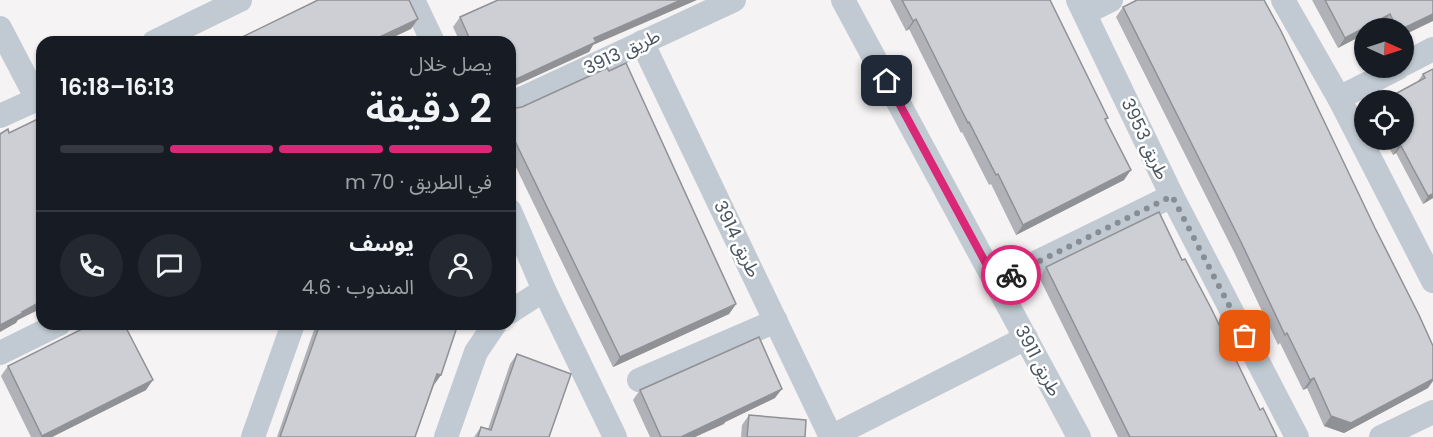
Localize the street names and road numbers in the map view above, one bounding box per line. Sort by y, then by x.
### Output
street label: طريق 3913 [579,23,664,80]
street label: طريق 3953 [1116,94,1175,184]
street label: طريق 3914 [708,196,767,281]
street label: طريق 3911 [1009,321,1068,401]

